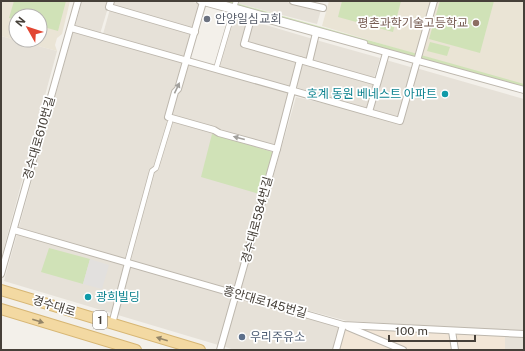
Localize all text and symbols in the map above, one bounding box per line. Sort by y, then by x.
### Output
north arrow [8,8,48,48]
place label: 안양일심교회 [215,12,281,26]
marker: 안양일심교회 [202,14,212,24]
text: N [13,15,28,29]
place label: 평촌과학기술고등학교 [358,16,468,30]
marker: 평촌과학기술고등학교 [471,18,481,28]
one-way arrow [174,82,180,94]
place label: 호계 동원 베네스트 아파트 [307,87,437,101]
marker: 호계 동원 베네스트 아파트 [440,89,450,99]
street label: 경수대로610번길 [20,95,58,181]
one-way arrow [233,135,245,141]
street label: 경수대로584번길 [239,175,275,265]
street label: 흥안대로145번길 [222,283,308,321]
place label: 광희빌딩 [96,290,140,304]
marker: 광희빌딩 [83,292,93,302]
street label: 경수대로 [31,293,77,319]
road number: 1 [93,311,107,329]
scale bar [389,317,475,343]
one-way arrow [33,318,45,324]
text: 100 m [395,324,428,338]
place label: 우리주유소 [250,330,305,344]
marker: 우리주유소 [237,332,247,342]
one-way arrow [156,336,168,342]

